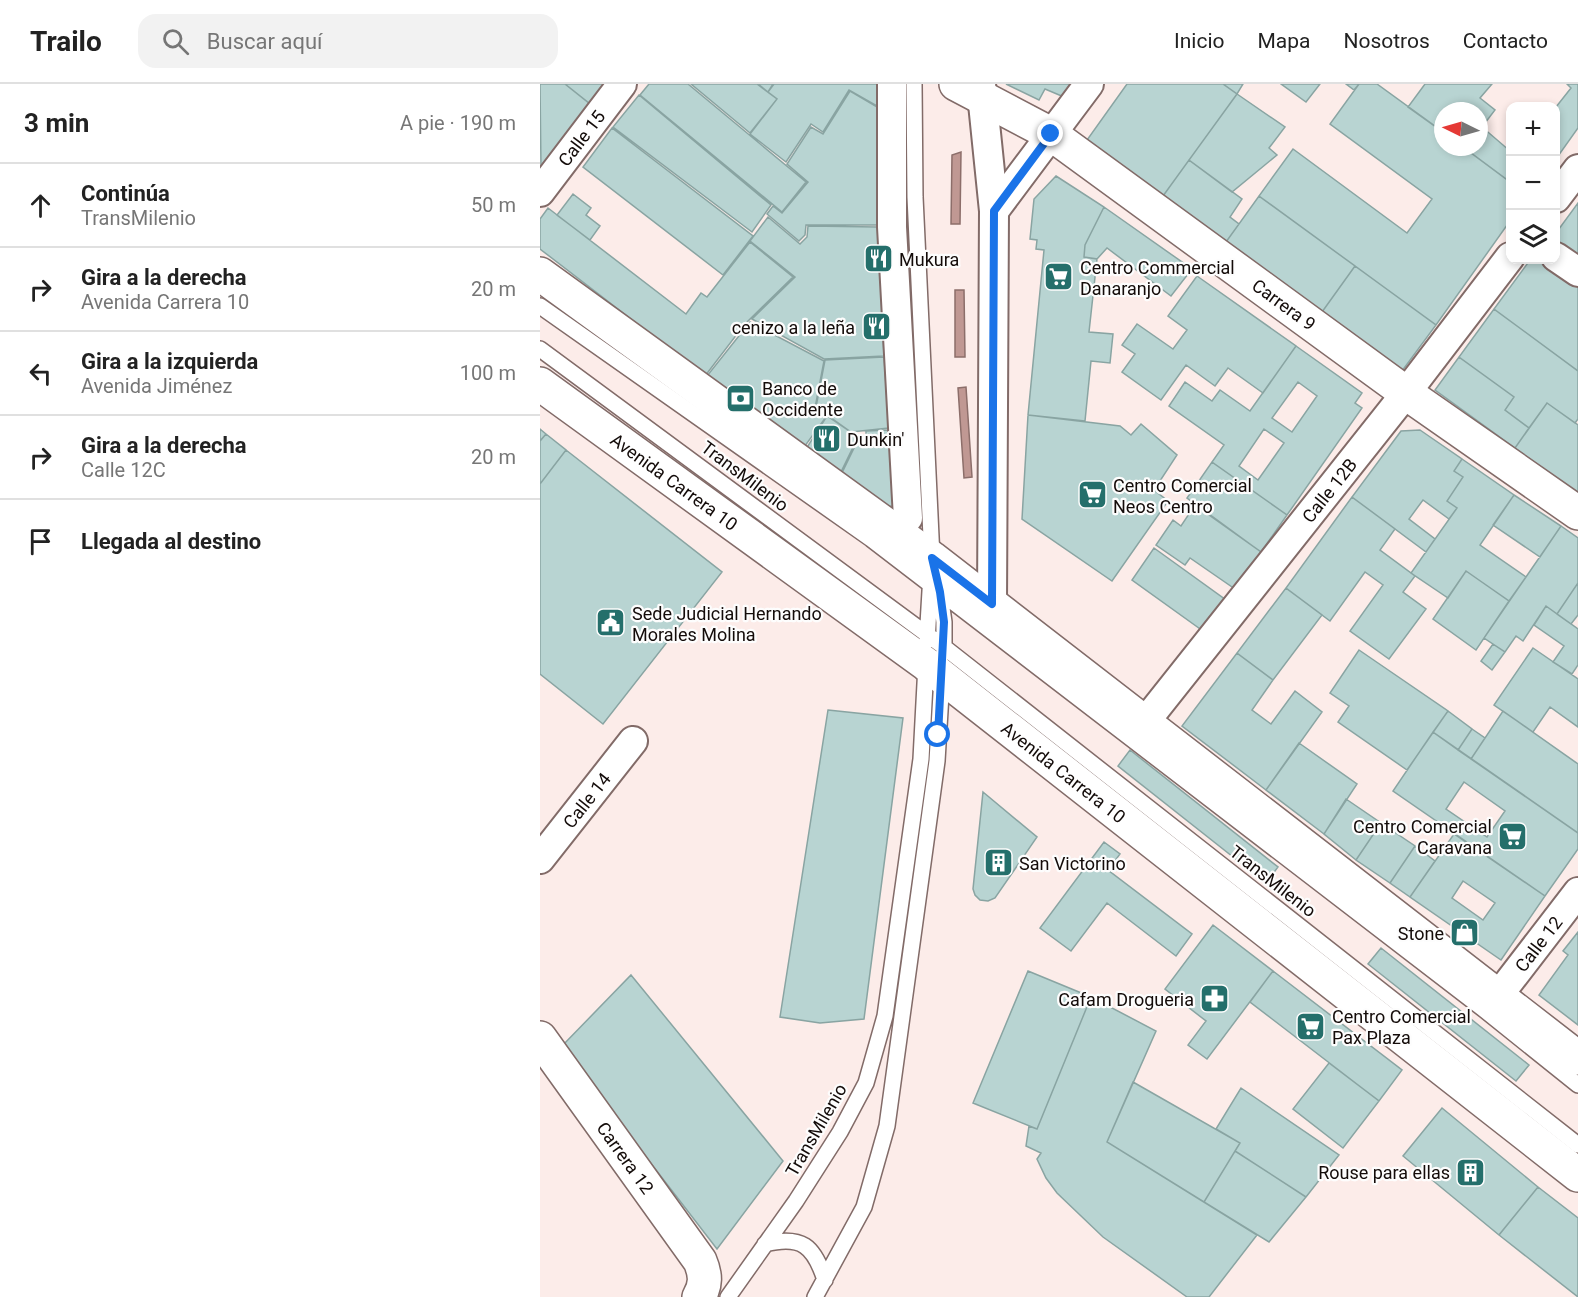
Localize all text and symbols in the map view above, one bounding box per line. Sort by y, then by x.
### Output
search box [138,14,558,68]
text: Trailo [30,25,102,58]
icon: search [159,25,192,58]
text: Buscar aquí [207,29,322,54]
text: Inicio [1174,29,1224,53]
text: Mapa [1257,29,1310,53]
text: Nosotros [1343,29,1430,53]
text: Contacto [1463,29,1548,53]
north arrow [1434,102,1488,156]
map controls [1506,102,1560,264]
button: + [1506,102,1560,156]
street label: Calle 15 [553,106,609,170]
text: 3 min [24,108,89,138]
text: A pie · 190 m [400,111,516,135]
route end [1037,120,1063,146]
button: − [1506,156,1560,210]
text: Continúa [81,181,170,206]
icon: ahead [24,189,57,222]
text: 50 m [471,193,516,217]
text: TransMilenio [81,206,196,230]
button: layers [1506,210,1560,264]
restaurant icon: Mukura [862,243,894,275]
place label: Mukura [899,249,959,270]
place label: Centro Commercial Danaranjo [1080,257,1235,299]
supermarket icon: Centro Commercial Danaranjo [1043,261,1075,293]
text: Gira a la derecha [81,265,247,290]
icon: right [24,273,57,306]
street label: Carrera 9 [1248,274,1320,334]
text: 20 m [471,277,516,301]
text: Avenida Carrera 10 [81,290,249,314]
restaurant icon: cenizo a la leña [860,311,892,343]
place label: cenizo a la leña [732,317,855,338]
text: Gira a la izquierda [81,349,258,374]
icon: left [24,357,57,390]
text: 100 m [460,361,516,385]
text: Avenida Jiménez [81,374,232,398]
place label: Banco de Occidente [762,378,843,420]
bank icon: Banco de Occidente [725,382,757,414]
restaurant icon: Dunkin' [810,423,842,455]
street label: Avenida Carrera 10 [607,428,742,534]
place label: Dunkin' [847,429,904,450]
text: Gira a la derecha [81,433,247,458]
street label: TransMilenio [697,436,793,516]
icon: right [24,441,57,474]
text: 20 m [471,445,516,469]
street label: Calle 12B [1297,454,1361,526]
text: Calle 12C [81,458,166,482]
place label: Centro Comercial Neos Centro [1113,475,1252,517]
supermarket icon: Centro Comercial Neos Centro [1076,479,1108,511]
icon: arrive [24,525,57,558]
text: Llegada al destino [81,529,261,554]
place label: Sede Judicial Hernando Morales Molina [632,603,822,645]
public building icon: Sede Judicial Hernando Morales Molina [595,607,627,639]
street label: Avenida Carrera 10 [998,717,1130,827]
route start [924,721,950,747]
street label: Calle 14 [558,768,615,832]
place label: Centro Comercial Caravana [1353,816,1492,858]
supermarket icon: Centro Comercial Caravana [1497,820,1529,852]
street label: TransMilenio [1226,841,1320,921]
building icon: San Victorino [982,847,1014,879]
place label: San Victorino [1019,853,1126,874]
street label: Calle 12 [1510,912,1566,976]
shop icon: Stone [1449,917,1481,949]
place label: Stone [1398,923,1444,944]
pharmacy icon: Cafam Drogueria [1199,983,1231,1015]
place label: Cafam Drogueria [1058,989,1194,1010]
place label: Centro Comercial Pax Plaza [1332,1006,1471,1048]
supermarket icon: Centro Comercial Pax Plaza [1295,1010,1327,1042]
street label: TransMilenio [781,1080,851,1180]
street label: Carrera 12 [593,1117,659,1197]
building icon: Rouse para ellas [1455,1156,1487,1188]
place label: Rouse para ellas [1318,1162,1450,1183]

